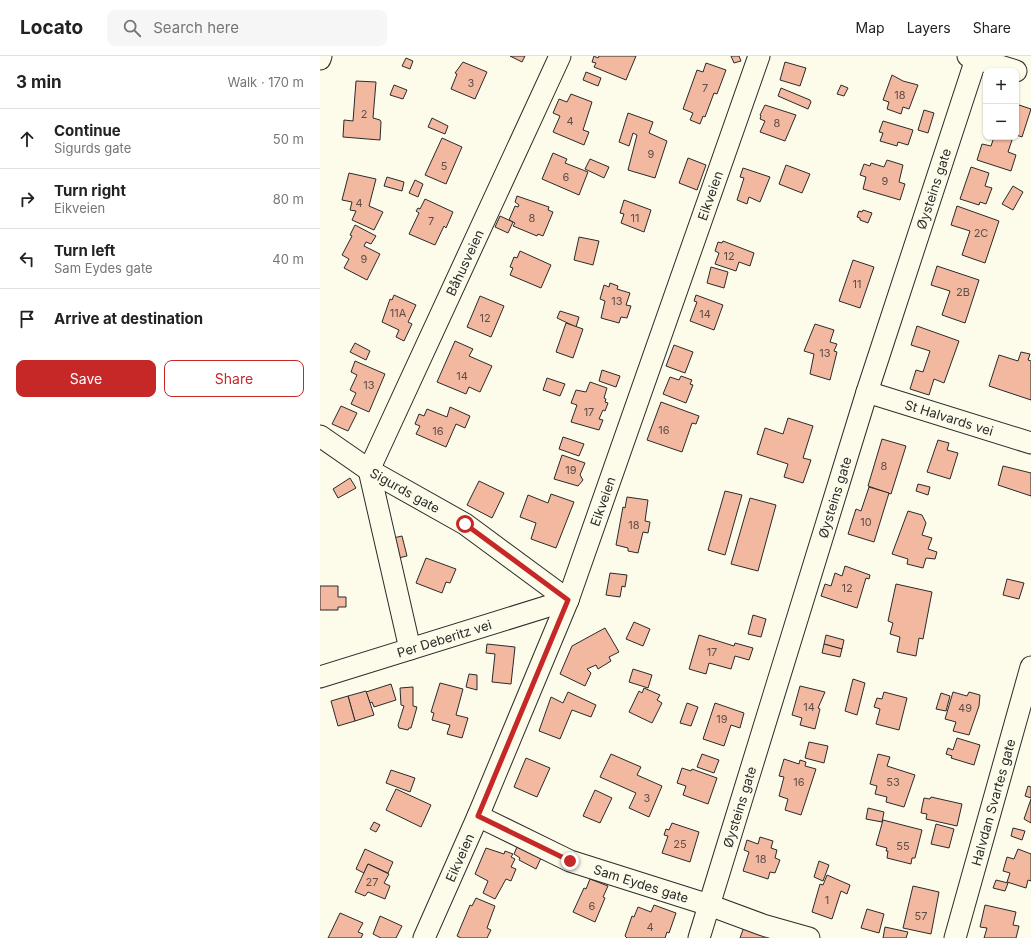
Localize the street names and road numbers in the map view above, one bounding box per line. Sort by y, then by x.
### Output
street label: Øysteins gate [913,146,954,231]
street label: Eikveien [694,169,726,222]
street label: Båhusveien [442,227,487,298]
street label: St Halvards vei [903,396,995,439]
street label: Øysteins gate [815,455,855,540]
street label: Sigurds gate [367,464,443,516]
street label: Eikveien [587,475,619,528]
street label: Per Deberitz vei [395,616,493,661]
street label: Halvdan Svartes gate [968,737,1018,868]
street label: Øysteins gate [719,764,759,850]
street label: Eikveien [442,831,477,884]
street label: Sam Eydes gate [592,861,691,906]

